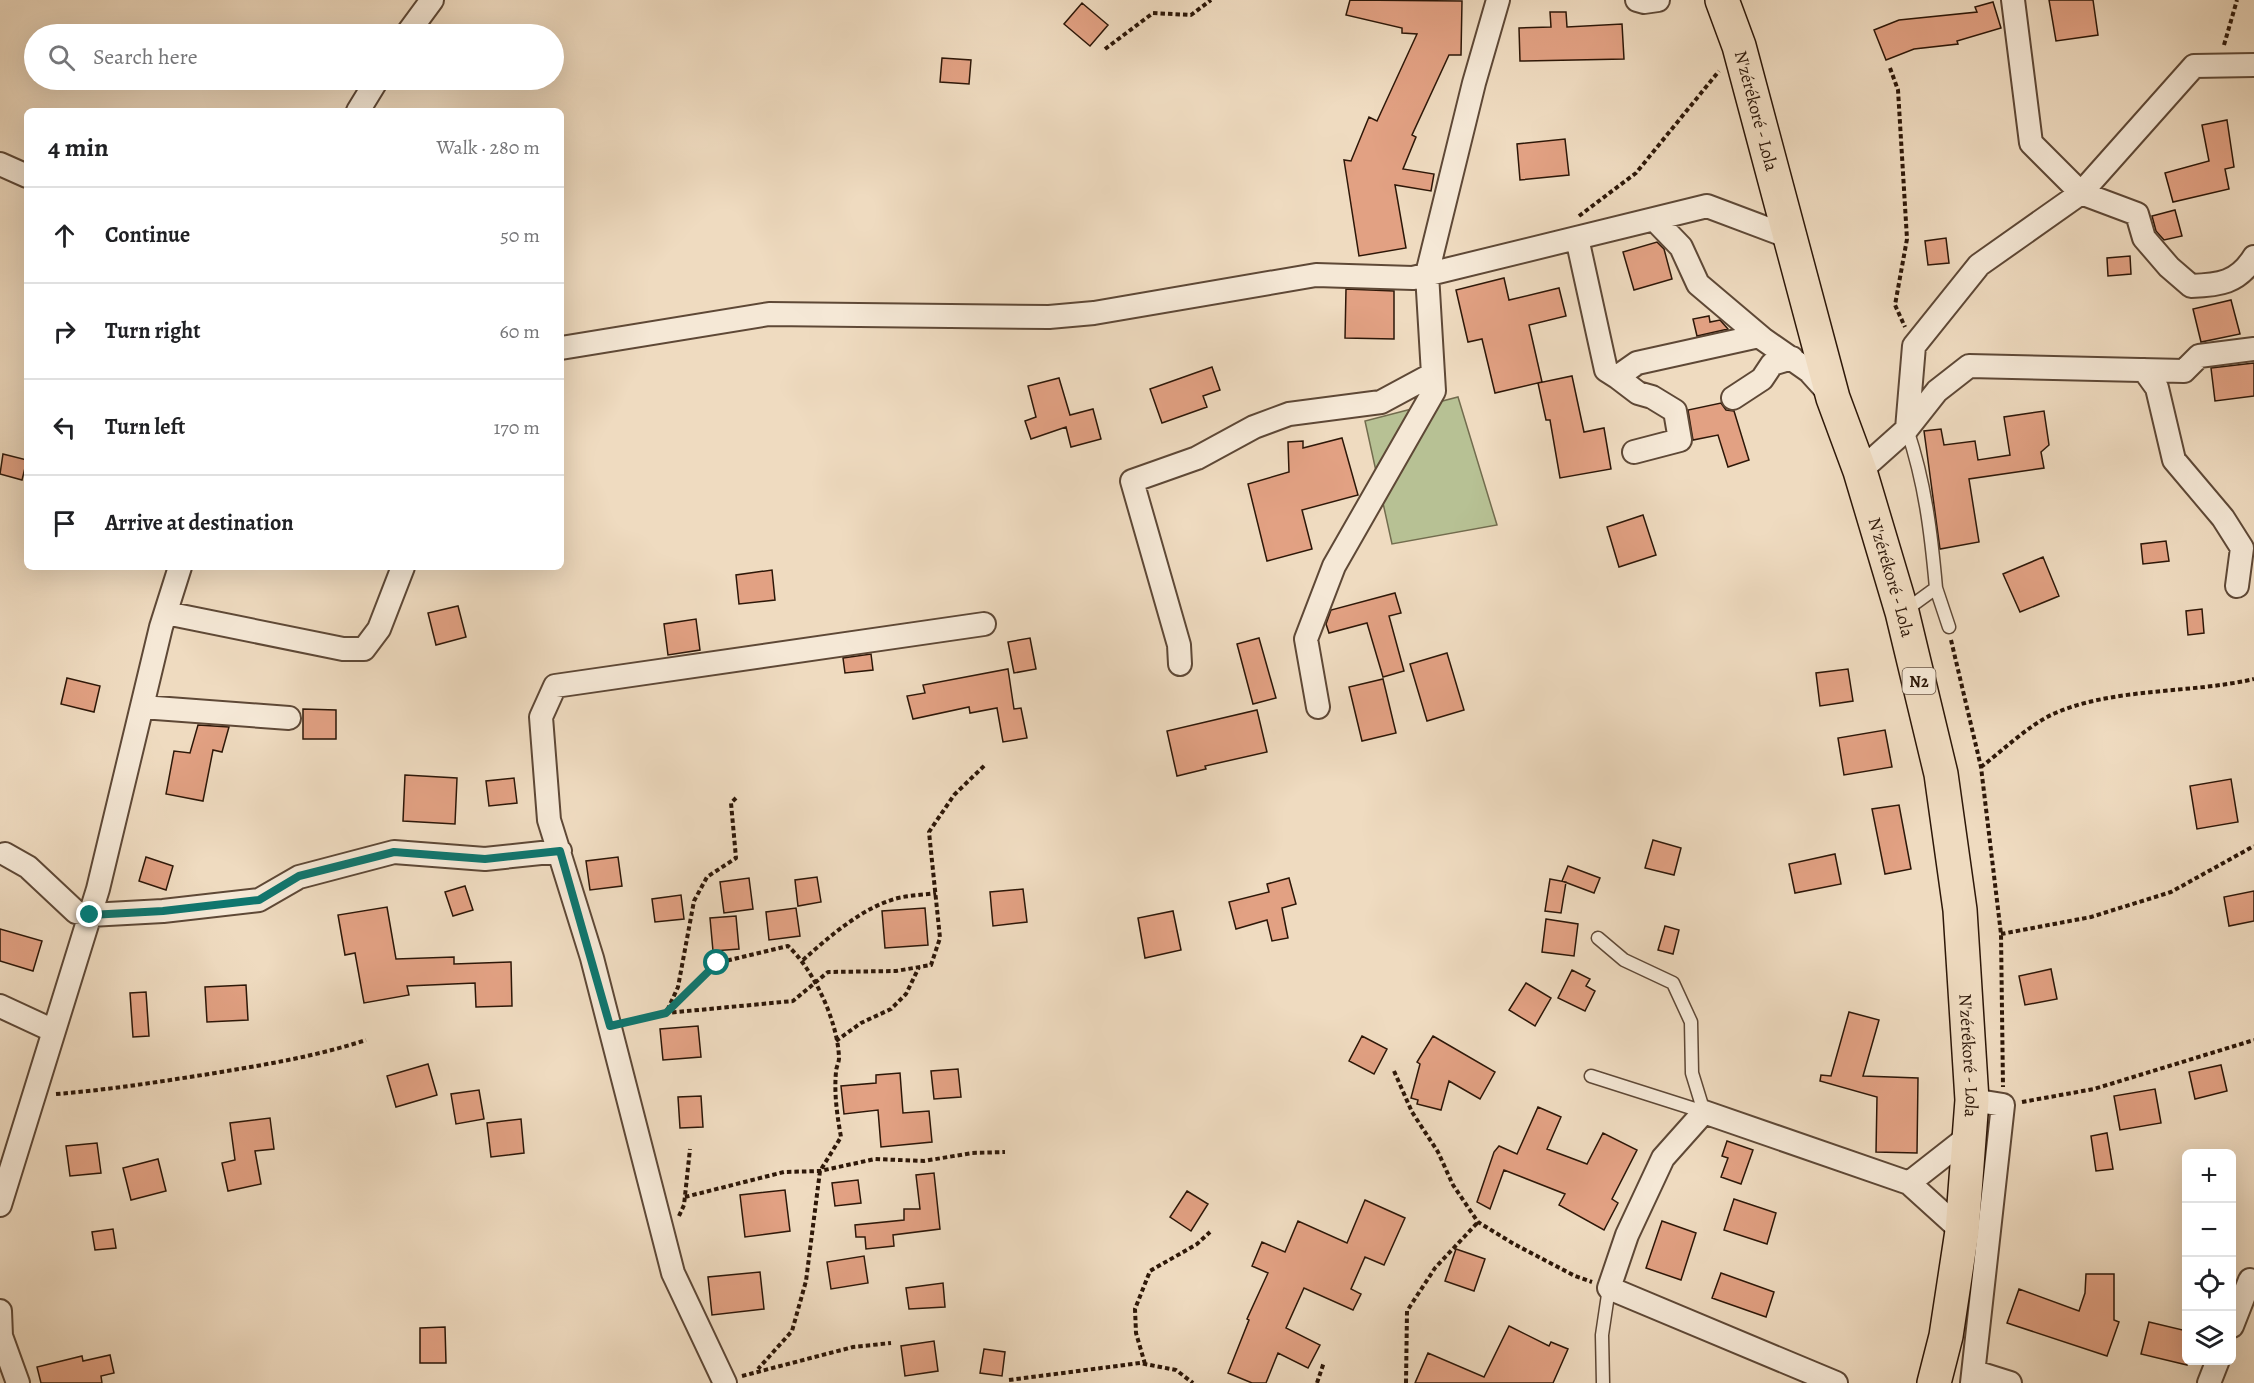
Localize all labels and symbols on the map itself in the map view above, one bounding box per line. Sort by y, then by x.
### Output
street label: N'zérékoré - Lola [1729,48,1784,174]
street label: N'zérékoré - Lola [1862,514,1920,640]
road number: N2 [1902,668,1936,694]
route end [76,901,102,927]
route start [703,949,729,975]
street label: N'zérékoré - Lola [1953,993,1984,1119]

